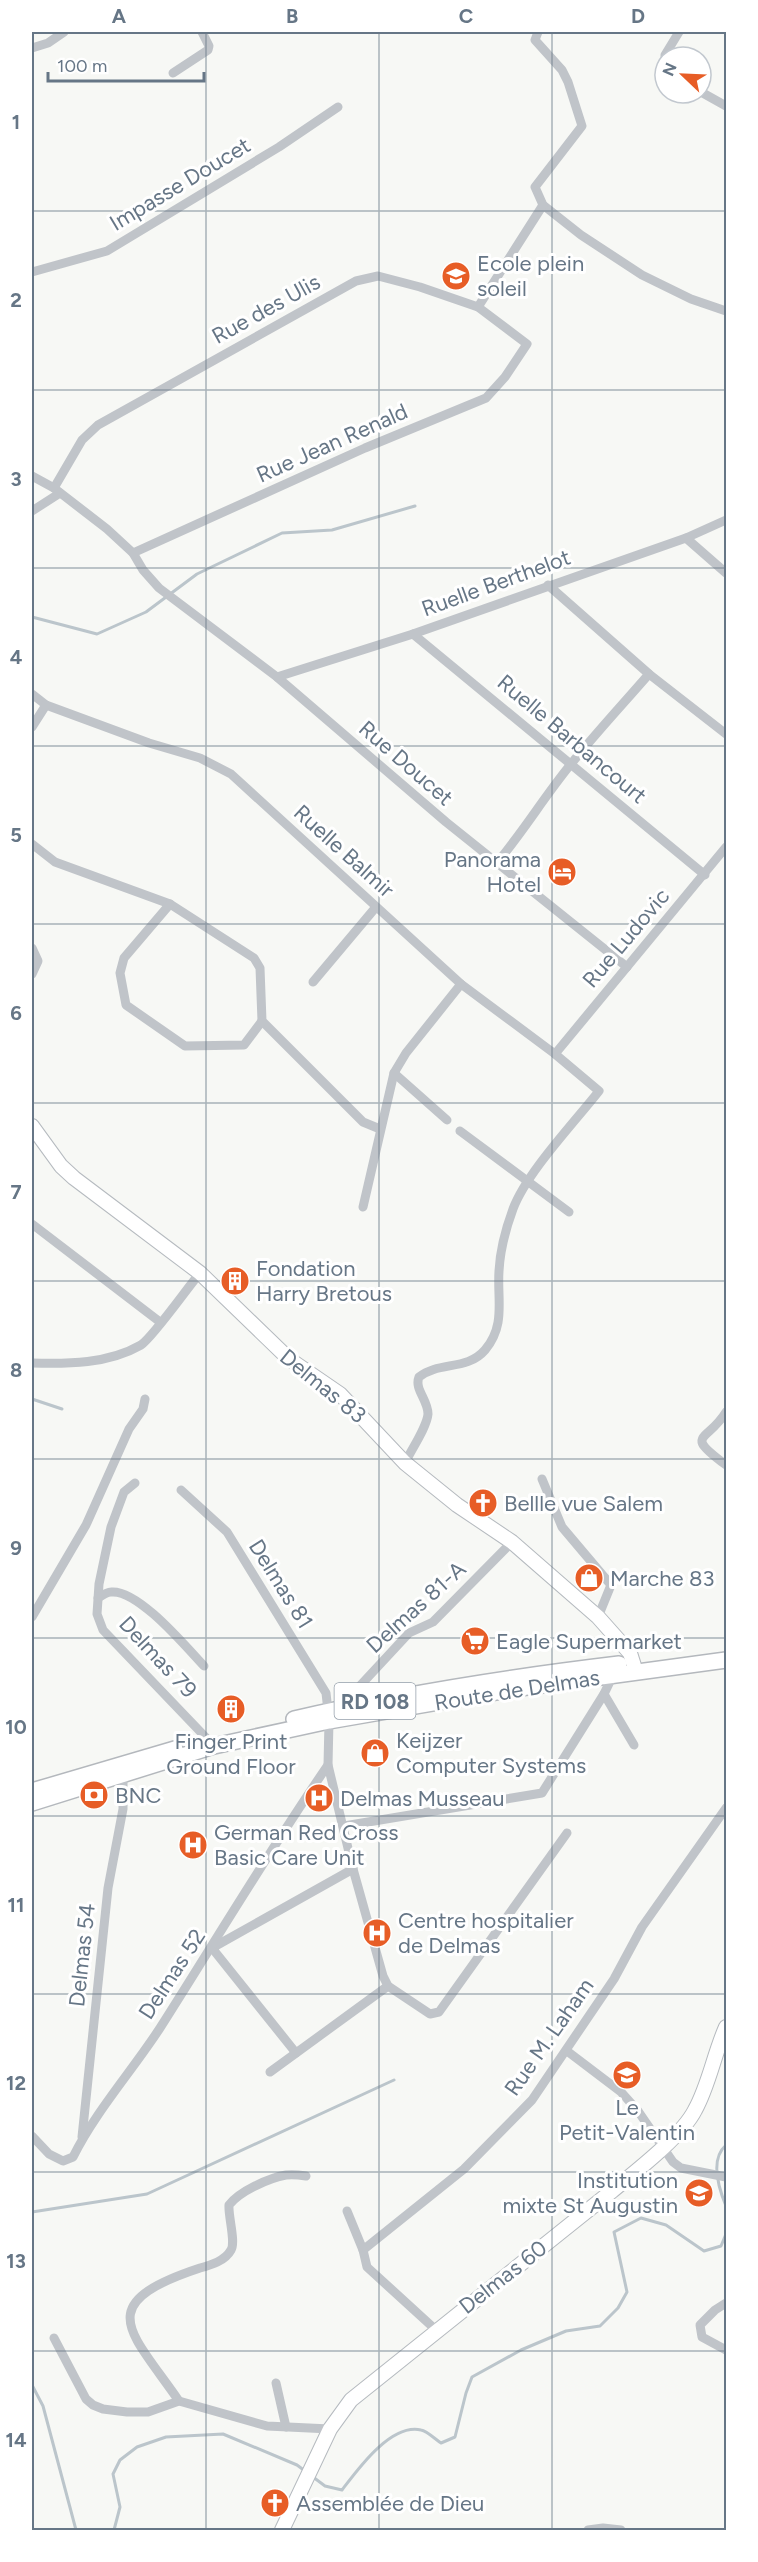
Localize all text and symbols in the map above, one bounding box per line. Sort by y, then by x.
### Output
text: A [112,4,127,28]
text: B [286,4,298,28]
text: C [459,4,473,28]
text: D [631,4,645,28]
scale bar [48,45,204,83]
north arrow [653,45,713,105]
text: 100 m [57,55,107,77]
text: N [658,60,681,79]
text: 1 [12,110,20,134]
street label: Impasse Doucet [105,131,255,237]
place label: Ecole plein soleil [477,250,584,302]
school or university icon: Ecole plein soleil [440,260,472,292]
street label: Rue des Ulis [207,268,325,350]
text: 2 [10,288,22,312]
street label: Rue Jean Renald [252,398,412,488]
text: 3 [10,467,22,491]
street label: Ruelle Berthelot [418,544,574,622]
text: 4 [10,645,23,669]
street label: Ruelle Barbancourt [492,669,652,809]
street label: Rue Doucet [353,715,459,811]
street label: Ruelle Balmir [288,799,400,904]
text: 5 [10,823,22,847]
place label: Panorama Hotel [444,846,541,898]
hotel icon: Panorama Hotel [546,856,578,888]
street label: Rue Ludovic [577,883,675,993]
text: 6 [10,1001,22,1025]
text: 7 [10,1180,22,1204]
place label: Fondation Harry Bretous [256,1255,392,1307]
building icon: Fondation Harry Bretous [219,1265,251,1297]
street label: Delmas 83 [274,1343,372,1429]
text: 8 [10,1358,22,1382]
church icon: Bellle vue Salem [467,1487,499,1519]
place label: Bellle vue Salem [504,1490,663,1517]
street label: Delmas 81 [243,1534,319,1634]
text: 9 [10,1536,22,1560]
street label: Delmas 81-A [361,1555,471,1659]
shop icon: Marche 83 [573,1562,605,1594]
place label: Marche 83 [610,1565,714,1592]
street label: Delmas 79 [113,1611,203,1703]
supermarket icon: Eagle Supermarket [459,1625,491,1657]
place label: Eagle Supermarket [496,1628,682,1655]
street label: Route de Delmas [432,1664,602,1716]
road number: RD 108 [334,1683,416,1719]
building icon: Finger Print Ground Floor [215,1693,247,1725]
text: 10 [5,1715,27,1739]
place label: Keijzer Computer Systems [396,1727,586,1779]
place label: Finger Print Ground Floor [166,1728,296,1780]
shop icon: Keijzer Computer Systems [359,1737,391,1769]
bank icon: BNC [78,1779,110,1811]
place label: BNC [115,1782,161,1809]
hospital icon: Delmas Musseau [303,1782,335,1814]
place label: Delmas Musseau [340,1785,505,1812]
place label: German Red Cross Basic Care Unit [214,1819,399,1871]
hospital icon: German Red Cross Basic Care Unit [177,1829,209,1861]
text: 11 [8,1893,24,1917]
street label: Delmas 54 [63,1902,101,2008]
place label: Centre hospitalier de Delmas [398,1907,574,1959]
hospital icon: Centre hospitalier de Delmas [361,1917,393,1949]
street label: Delmas 52 [133,1924,211,2024]
street label: Rue M. Laham [499,1973,599,2101]
school or university icon: Le Petit-Valentin [611,2059,643,2091]
text: 12 [6,2071,26,2095]
place label: Le Petit-Valentin [559,2094,695,2146]
place label: Institution mixte St Augustin [502,2167,678,2219]
school or university icon: Institution mixte St Augustin [683,2177,715,2209]
street label: Delmas 60 [454,2234,552,2320]
text: 13 [6,2249,26,2273]
text: 14 [5,2428,27,2452]
church icon: Assemblée de Dieu [259,2487,291,2519]
place label: Assemblée de Dieu [296,2490,484,2517]

